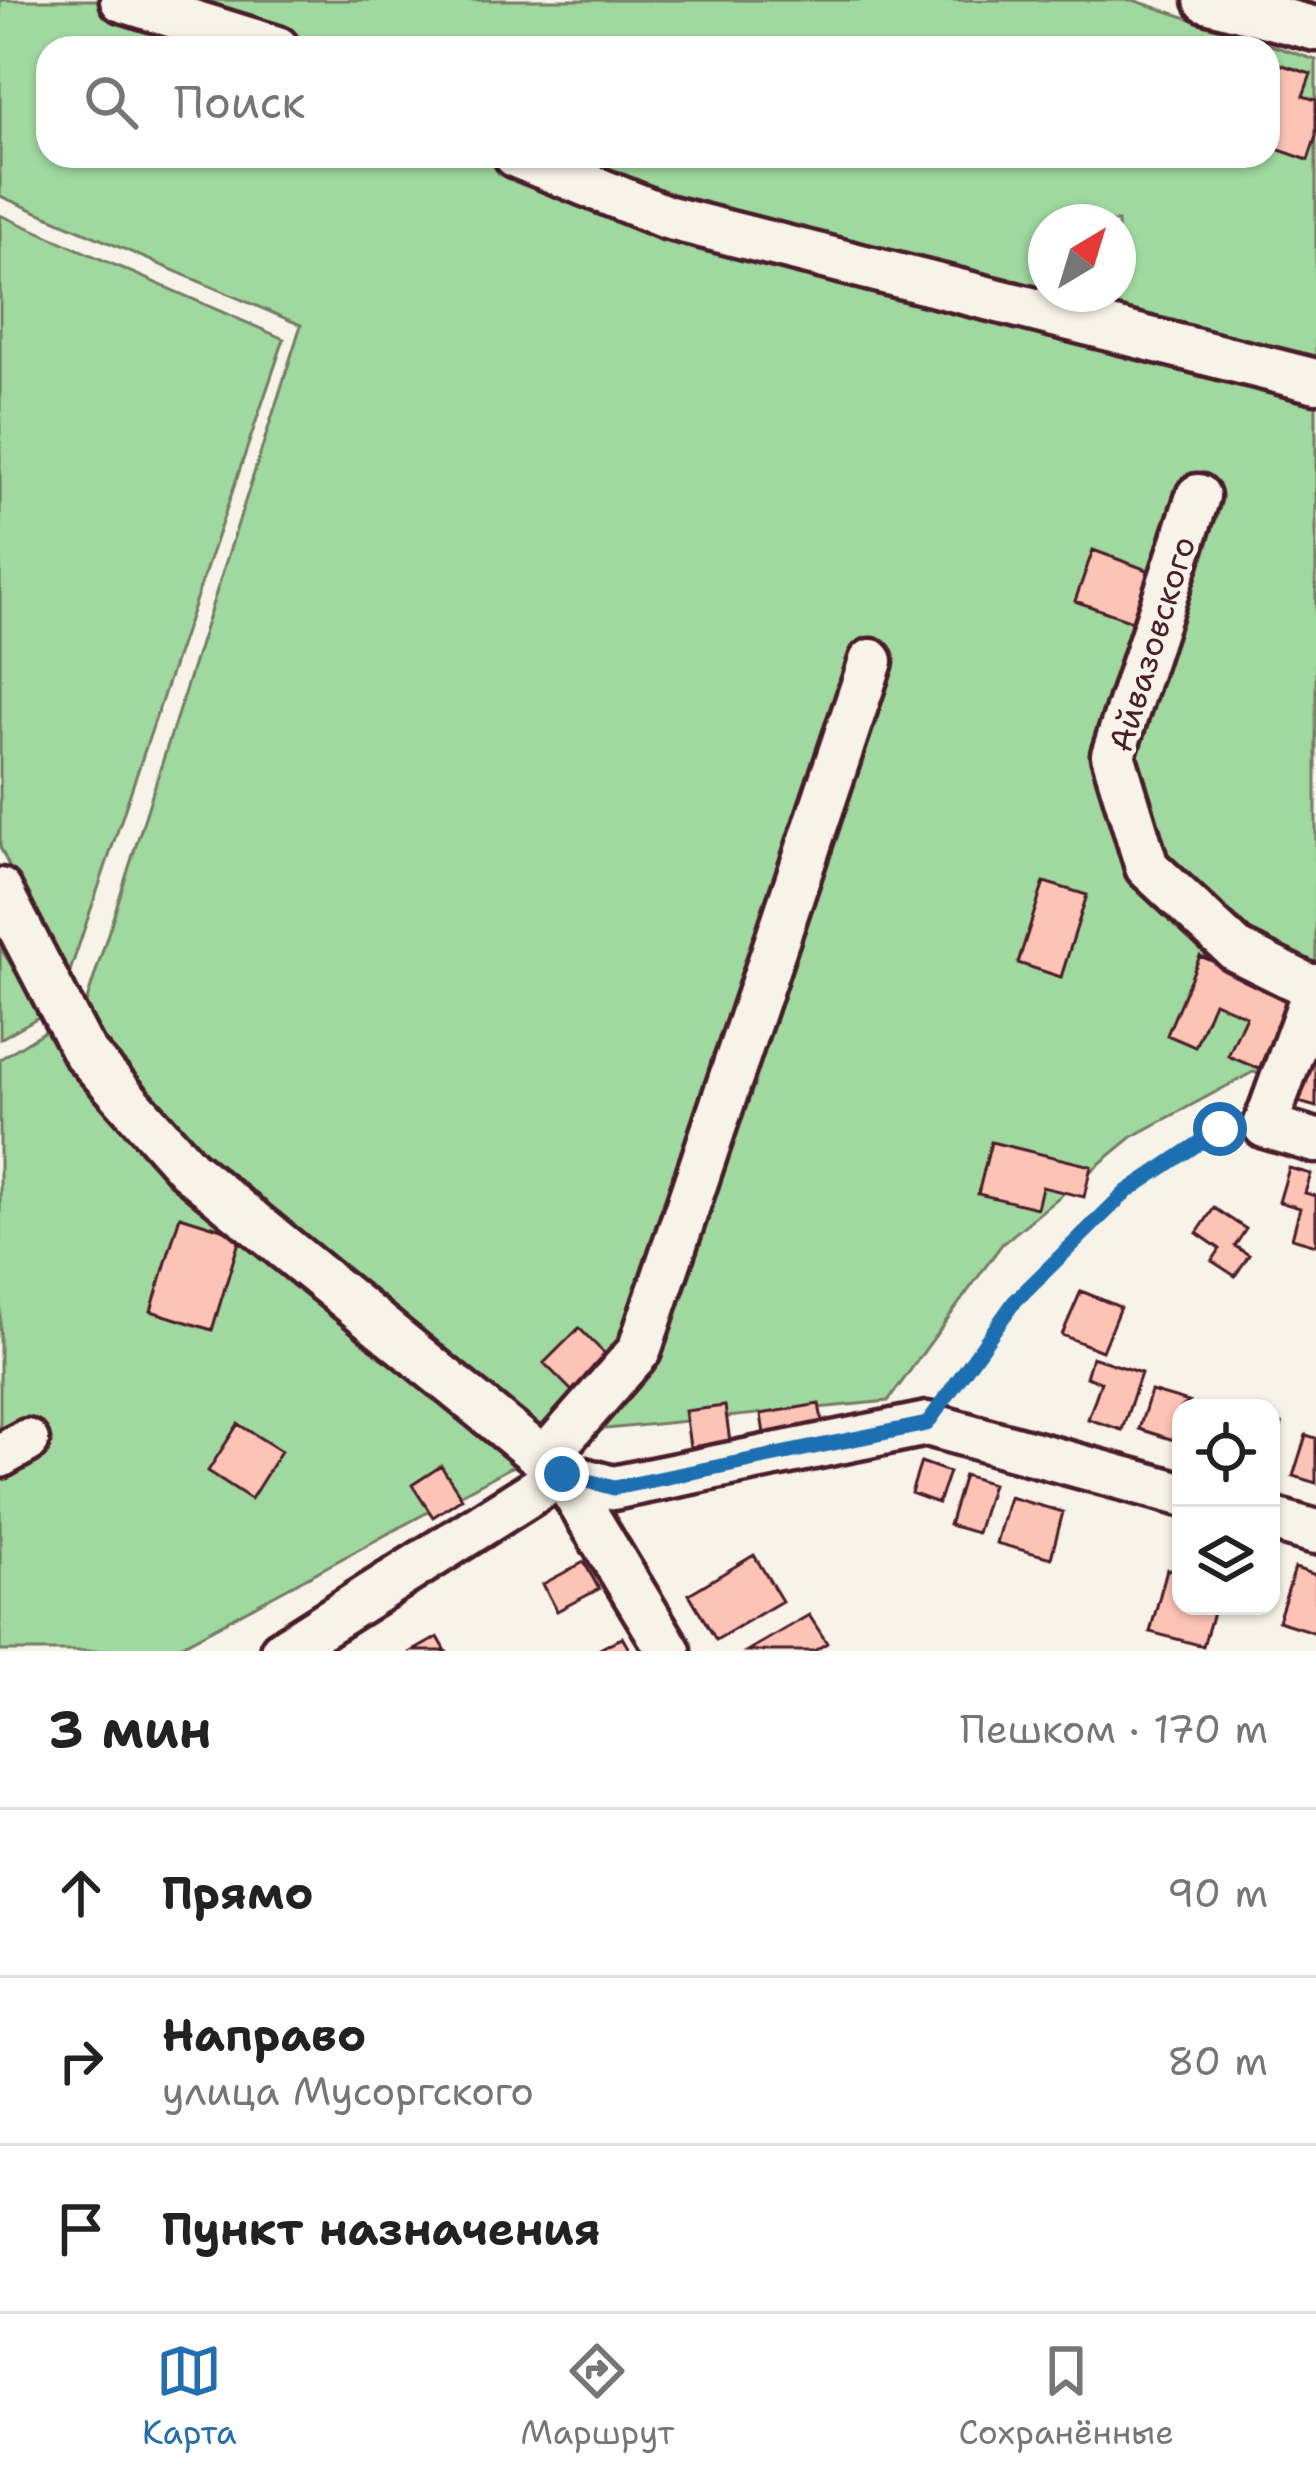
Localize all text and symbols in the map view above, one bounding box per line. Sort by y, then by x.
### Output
search box [36,36,1280,168]
icon: search [78,69,144,135]
text: Поиск [174,72,305,132]
north arrow [1028,204,1136,312]
street label: Айвазовского [1098,531,1206,757]
route start [1193,1102,1247,1156]
map controls [1172,1399,1280,1615]
button: locate [1172,1399,1280,1507]
route end [535,1447,589,1501]
button: layers [1172,1507,1280,1615]
text: 3 мин [48,1695,212,1763]
text: Пешком · 170 m [960,1703,1268,1755]
icon: ahead [48,1860,114,1926]
text: Прямо [162,1863,313,1923]
text: 90 m [1167,1867,1268,1919]
text: Направо [162,2005,366,2065]
icon: right [48,2028,114,2094]
text: 80 m [1167,2035,1268,2087]
text: улица Мусоргского [162,2065,534,2117]
icon: arrive [48,2196,114,2262]
text: Пункт назначения [162,2199,601,2259]
tab: Карта [142,2338,236,2455]
tab: Маршрут [520,2338,674,2455]
tab: Сохранённые [958,2338,1174,2455]

